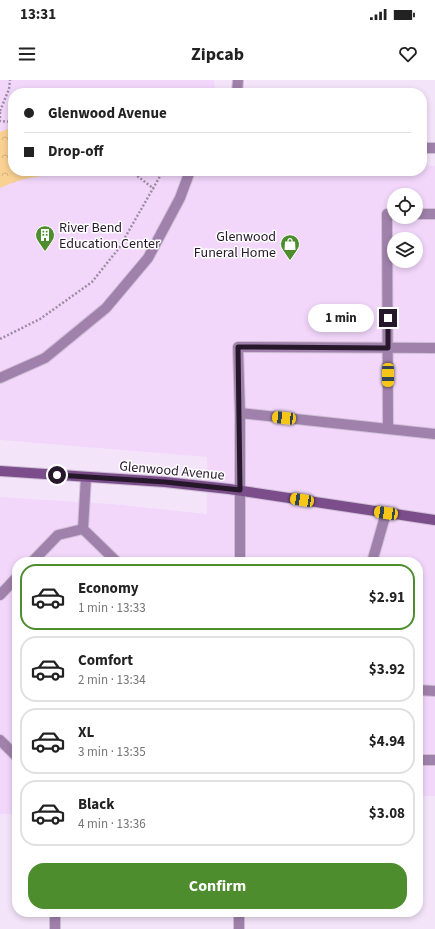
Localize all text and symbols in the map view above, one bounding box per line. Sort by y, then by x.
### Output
text: 13:31 [20,4,56,25]
text: Zipcab [191,42,244,67]
icon: menu [16,43,38,65]
icon: heart [397,43,419,65]
text: Glenwood Avenue [48,103,167,124]
text: Drop-off [48,141,103,162]
map controls [387,188,423,268]
button: locate [387,188,423,224]
place label: River Bend Education Center [59,218,160,254]
building icon: River Bend Education Center [34,224,56,252]
place label: Glenwood Funeral Home [194,227,276,263]
button: layers [387,232,423,268]
shop icon: Glenwood Funeral Home [279,233,301,261]
callout: 1 min [308,304,374,332]
text: 1 min [325,309,357,327]
route end [379,309,397,327]
car [382,363,394,387]
car [271,411,297,425]
street label: Glenwood Avenue [118,456,225,486]
route start [48,466,66,484]
car [289,492,315,508]
car [373,505,399,521]
text: Economy [78,578,139,599]
icon: car [30,579,66,615]
text: $2.91 [369,587,405,608]
text: 1 min · 13:33 [78,599,146,617]
text: Comfort [78,650,133,671]
icon: car [30,651,66,687]
text: $3.92 [369,659,405,680]
text: 2 min · 13:34 [78,671,146,689]
text: XL [78,722,94,743]
icon: car [30,723,66,759]
text: $4.94 [369,731,405,752]
text: 3 min · 13:35 [78,743,146,761]
text: Black [78,794,115,815]
icon: car [30,795,66,831]
text: $3.08 [369,803,405,824]
text: 4 min · 13:36 [78,815,146,833]
button: Confirm [28,863,407,909]

